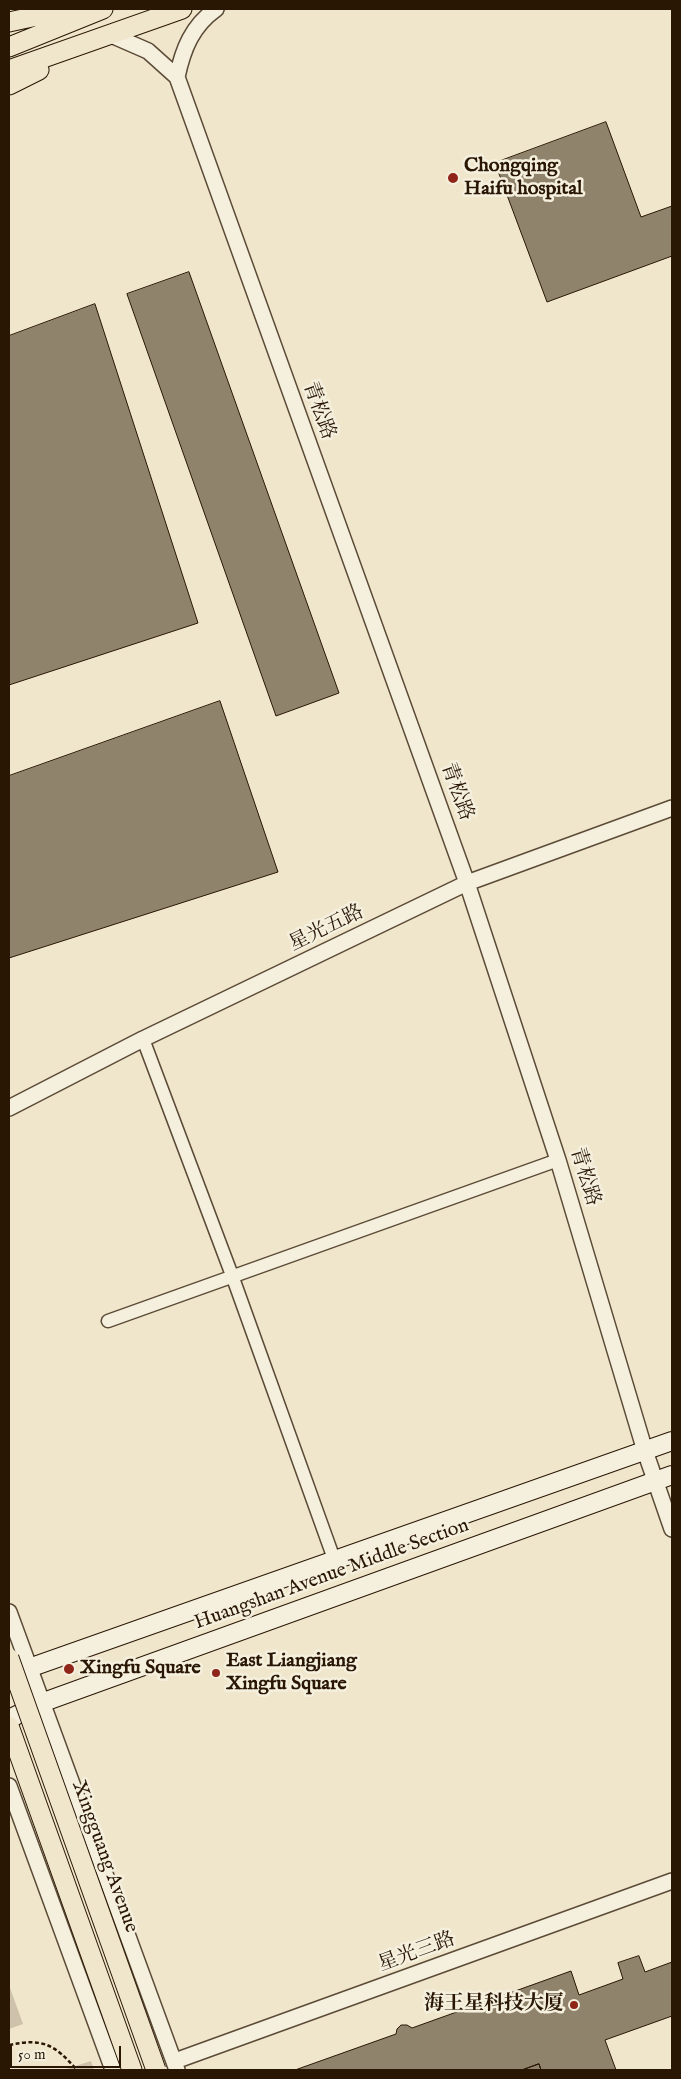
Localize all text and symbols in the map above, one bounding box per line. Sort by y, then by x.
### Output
place label: Chongqing Haifu hospital [464,155,583,202]
marker: Chongqing Haifu hospital [446,171,460,185]
street label: 青松路 [296,379,340,443]
street label: 青松路 [434,760,478,824]
street label: 星光五路 [286,901,368,957]
street label: 青松路 [564,1145,604,1209]
street label: Huangshan Avenue Middle Section [192,1514,472,1636]
place label: East Liangjiang Xingfu Square [226,1650,357,1697]
place label: Xingfu Square [80,1657,201,1681]
marker: Xingfu Square [62,1662,76,1676]
marker: East Liangjiang Xingfu Square [210,1667,222,1679]
street label: Xingguang Avenue [65,1778,143,1936]
street label: 星光三路 [375,1928,459,1978]
place label: 海王星科技大厦 [424,1993,564,2017]
marker: 海王星科技大厦 [568,1999,580,2011]
scale bar [12,2036,124,2068]
text: 50 m [18,2045,46,2064]

